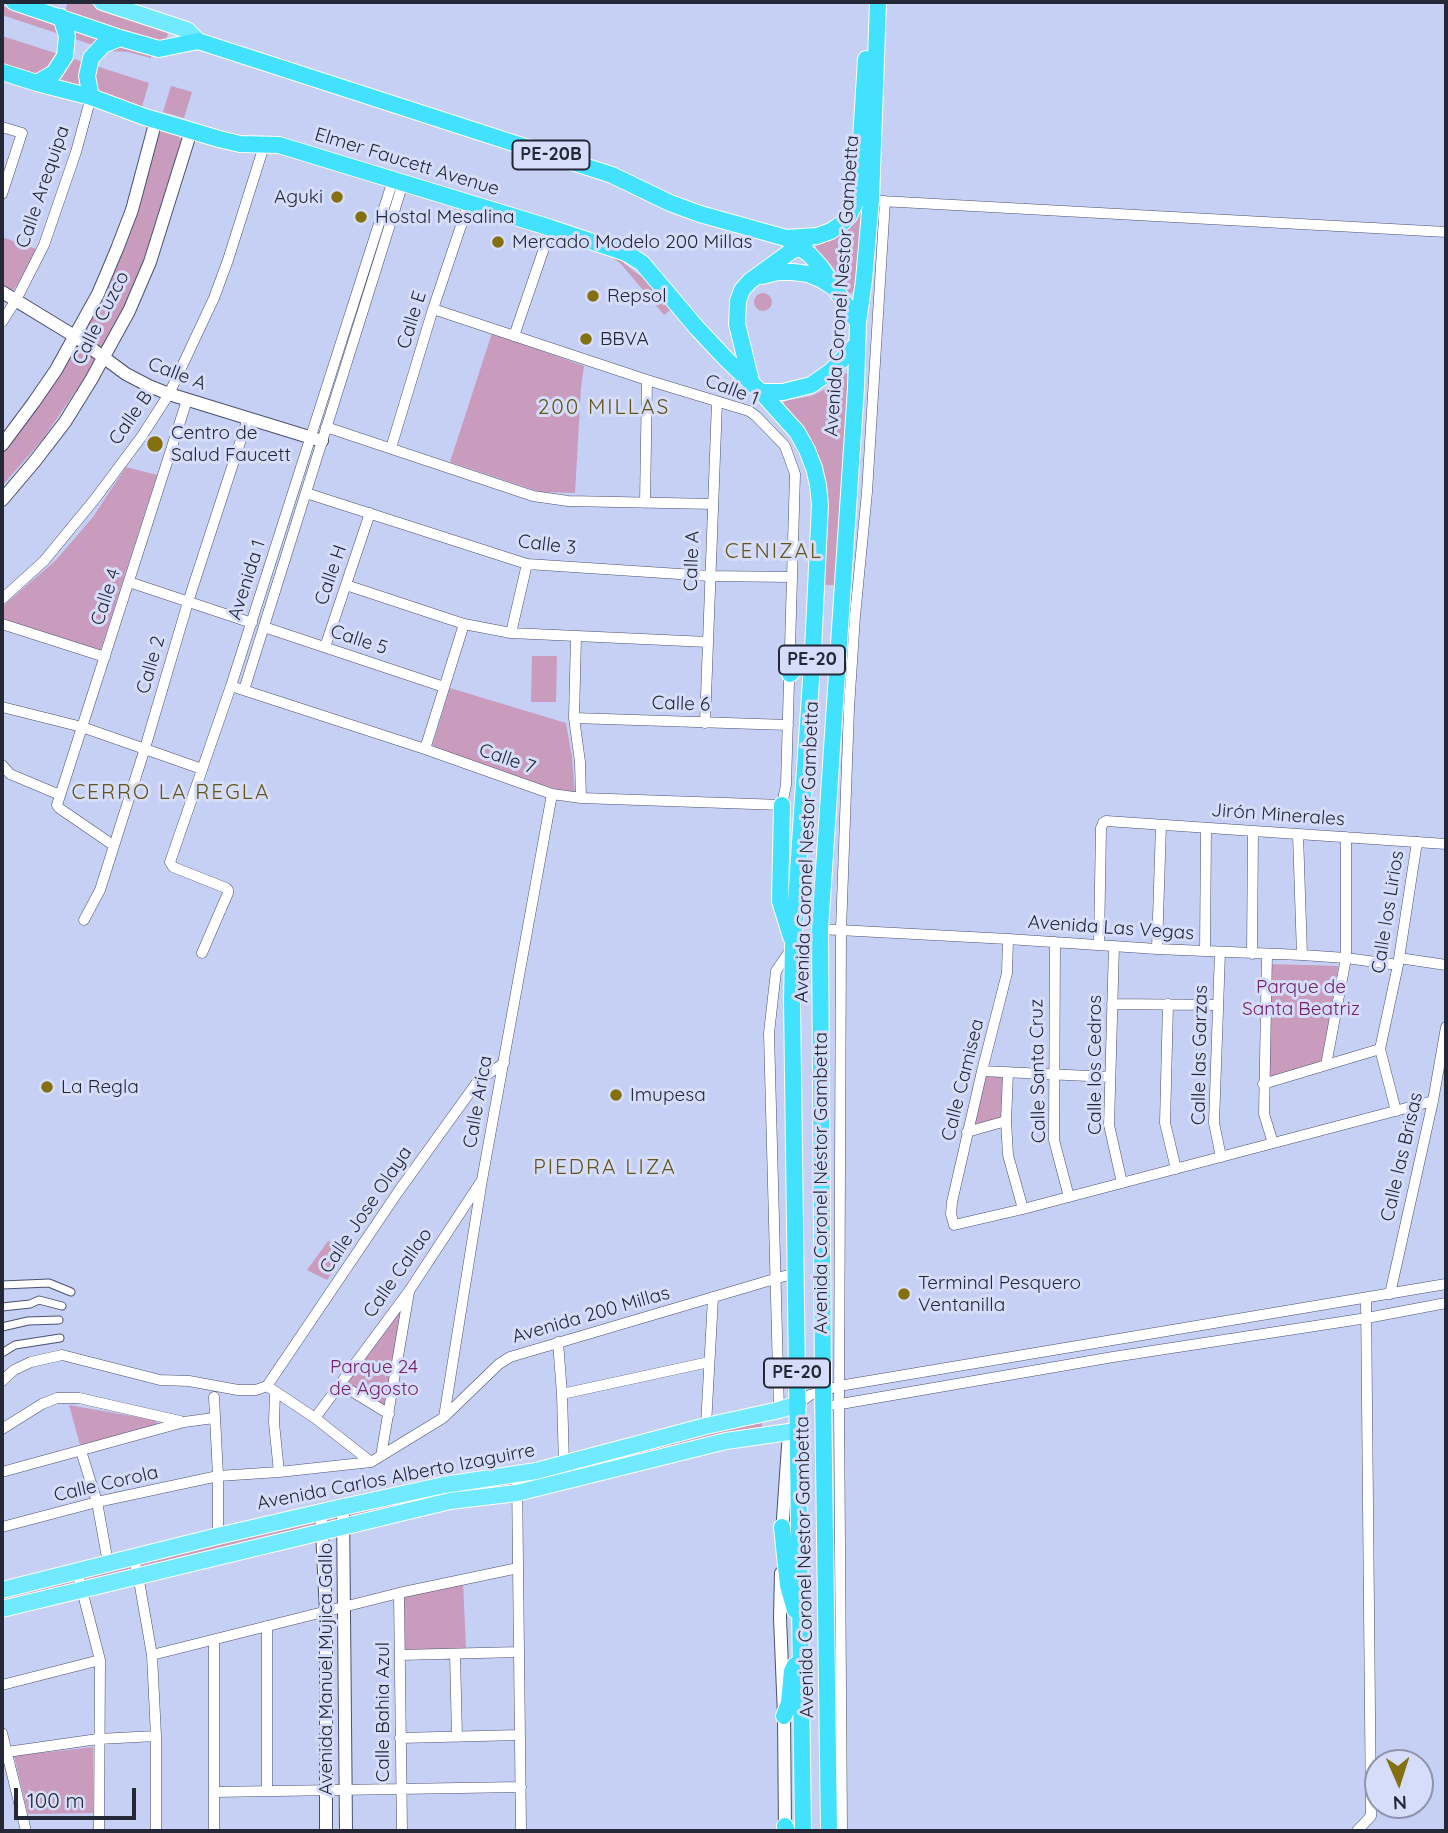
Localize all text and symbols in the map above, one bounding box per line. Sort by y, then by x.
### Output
street label: Calle Arequipa [11,123,75,251]
street label: Elmer Faucett Avenue [312,123,502,201]
street label: Avenida Coronel Nestor Gambetta [820,135,864,437]
road number: PE-20B [512,140,590,170]
place label: Aguki [274,186,323,208]
marker: Aguki [329,189,345,205]
place label: Hostal Mesalina [375,206,515,228]
marker: Hostal Mesalina [353,209,369,225]
place label: Mercado Modelo 200 Millas [512,231,752,253]
marker: Mercado Modelo 200 Millas [490,234,506,250]
street label: Calle Cuzco [68,267,134,369]
place label: Repsol [607,285,667,307]
street label: Calle E [392,288,432,352]
marker: Repsol [585,288,601,304]
place label: BBVA [600,328,649,350]
marker: BBVA [578,331,594,347]
street label: Calle A [145,352,209,396]
street label: Calle 1 [702,369,762,411]
street label: Calle B [104,387,158,449]
district label: 200 MILLAS [539,395,669,421]
place label: Centro de Salud Faucett [171,422,291,466]
marker: Centro de Salud Faucett [145,434,165,454]
street label: Calle 3 [517,530,577,560]
street label: Calle A [680,530,704,592]
street label: Avenida 1 [223,537,271,623]
district label: CENIZAL [726,539,822,565]
street label: Calle H [310,542,352,608]
street label: Calle 4 [86,566,126,628]
street label: Calle 5 [328,620,390,660]
street label: Calle 2 [132,634,170,696]
road number: PE-20 [779,646,845,674]
street label: Calle 6 [651,692,711,716]
street label: Avenida Coronel Nestor Gambetta [790,701,824,1003]
street label: Calle 7 [476,739,538,779]
district label: CERRO LA REGLA [73,780,269,806]
street label: Jirón Minerales [1210,799,1346,831]
street label: Calle los Lirios [1367,849,1409,975]
street label: Avenida Las Vegas [1027,911,1195,945]
park label: Parque de Santa Beatriz [1242,976,1360,1020]
street label: Calle las Garzas [1187,985,1213,1125]
street label: Calle los Cedros [1084,995,1106,1135]
street label: Calle Santa Cruz [1025,999,1051,1143]
street label: Calle Camisea [937,1017,989,1143]
street label: Avenida Coronel Néstor Gambetta [810,1032,832,1334]
street label: Calle Arica [459,1054,497,1150]
place label: La Regla [61,1076,139,1098]
marker: La Regla [39,1079,55,1095]
place label: Imupesa [630,1084,706,1106]
marker: Imupesa [608,1087,624,1103]
street label: Calle las Brisas [1376,1090,1428,1224]
street label: Calle Jose Olaya [315,1142,417,1278]
district label: PIEDRA LIZA [535,1155,675,1181]
street label: Calle Callao [359,1224,437,1322]
place label: Terminal Pesquero Ventanilla [918,1272,1081,1316]
street label: Avenida 200 Millas [510,1282,672,1348]
marker: Terminal Pesquero Ventanilla [896,1286,912,1302]
park label: Parque 24 de Agosto [329,1356,419,1400]
road number: PE-20 [764,1358,830,1388]
street label: Avenida Coronel Nestor Gambetta [791,1416,819,1718]
street label: Avenida Carlos Alberto Izaguirre [255,1439,537,1515]
street label: Calle Corola [52,1461,160,1507]
street label: Avenida Manuel Mujica Gallo [315,1543,337,1795]
street label: Calle Bahia Azul [372,1642,394,1782]
north arrow [1364,1749,1434,1819]
scale bar [18,1773,140,1817]
text: 100 m [27,1787,85,1813]
text: N [1392,1791,1408,1815]

